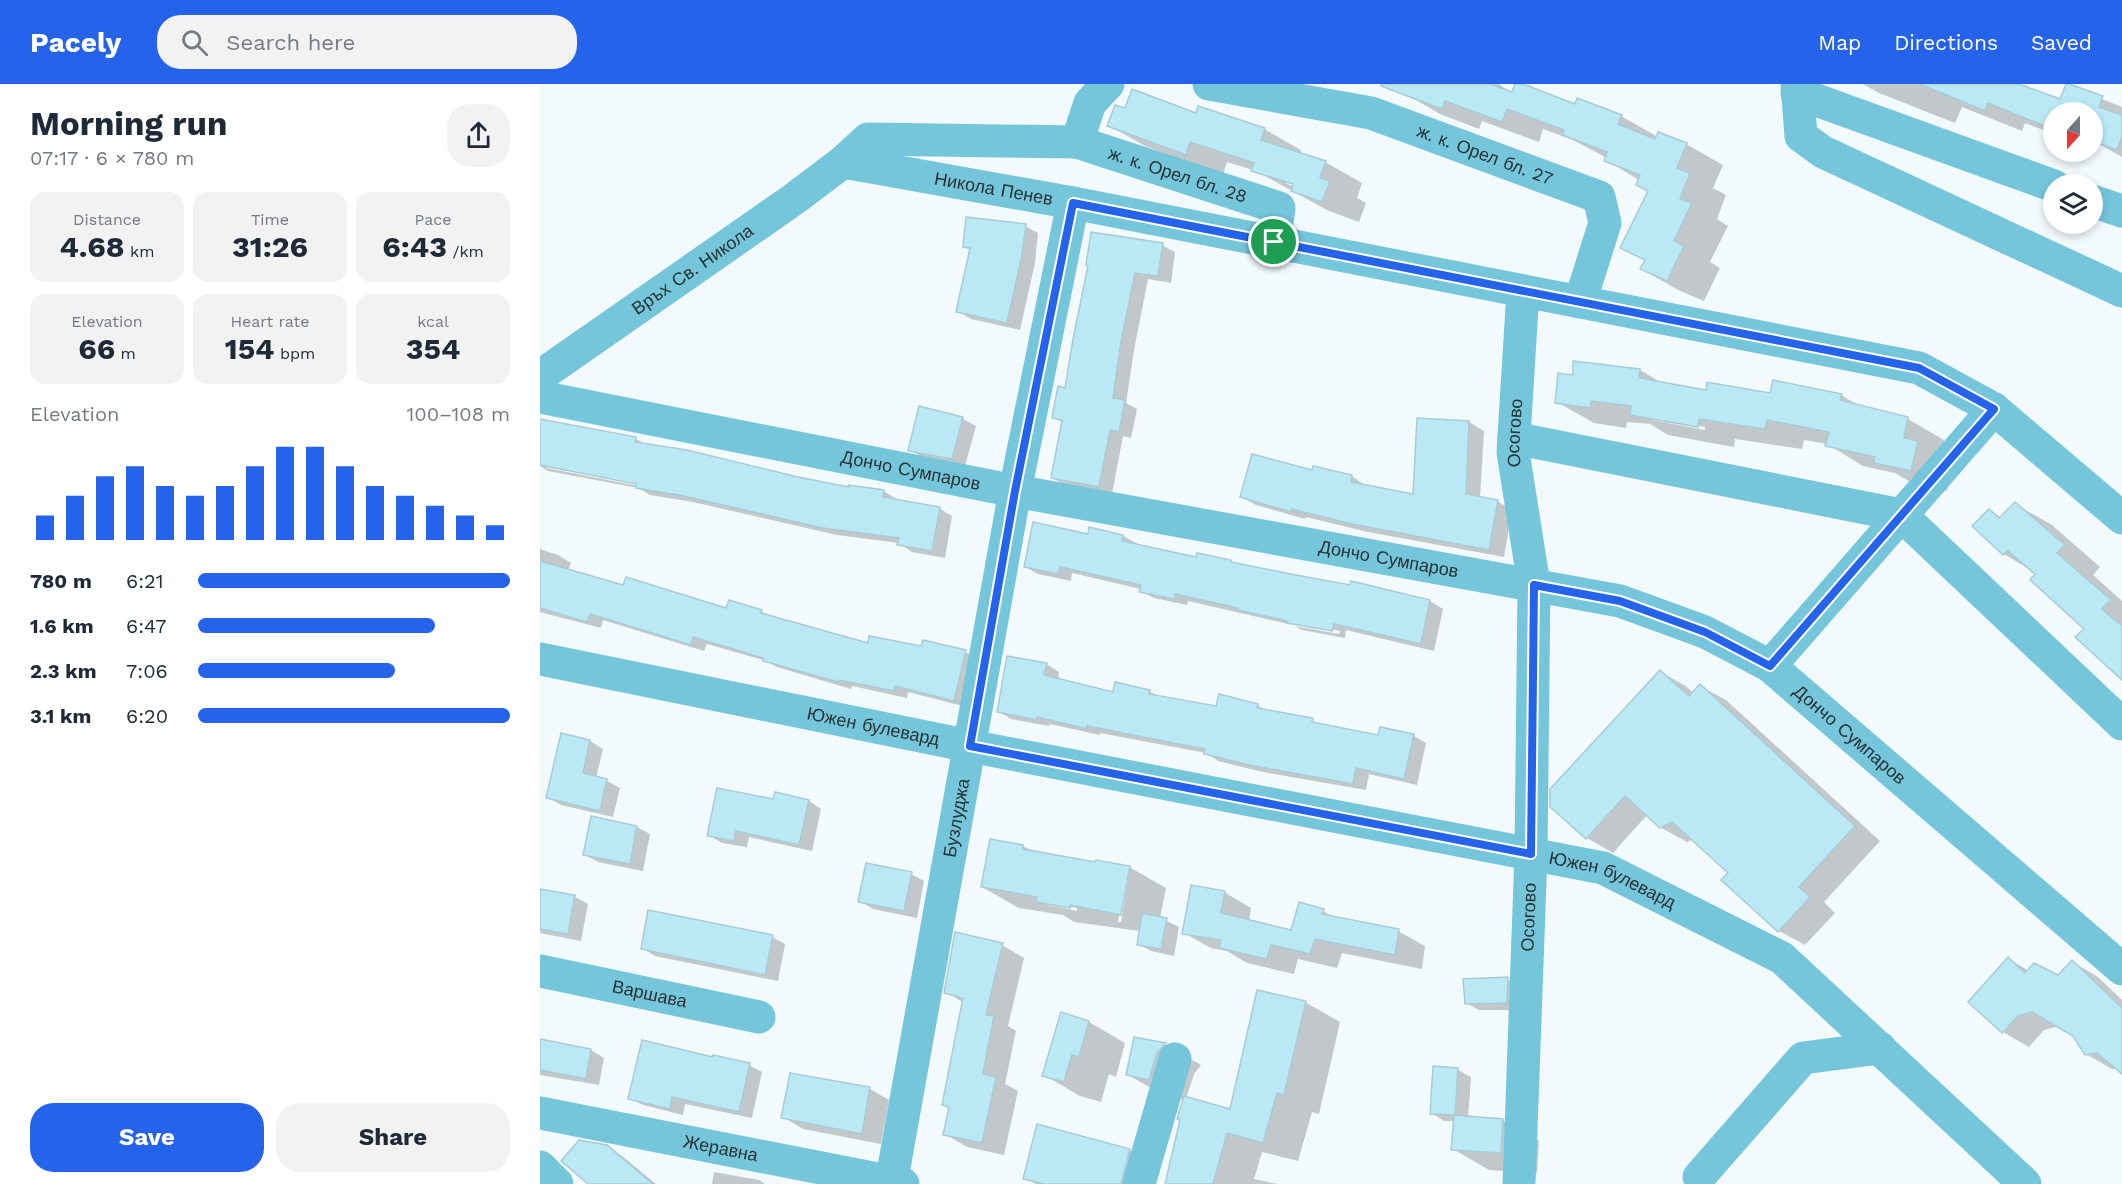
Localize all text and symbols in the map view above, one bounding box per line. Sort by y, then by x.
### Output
search box [157,15,577,69]
text: Pacely [30,26,121,59]
icon: search [178,26,211,59]
text: Search here [226,30,355,55]
text: Map [1818,30,1861,55]
text: Directions [1894,30,1998,55]
text: Saved [2031,30,2092,55]
north arrow [2043,102,2103,162]
map controls [2043,102,2103,234]
text: Morning run [30,104,227,143]
button: share [447,104,510,167]
street label: ж. к. Орел бл. 27 [1414,120,1556,189]
street label: ж. к. Орел бл. 28 [1106,142,1250,207]
text: 07:17 · 6 × 780 m [30,146,194,170]
street label: Никола Пенев [933,167,1055,209]
button: layers [2043,174,2103,234]
text: Distance [73,210,141,229]
text: Time [251,210,289,229]
text: Pace [414,210,452,229]
pin [1248,216,1299,267]
street label: Връх Св. Никола [628,219,758,319]
icon: arrive [1257,225,1290,258]
text: 4.68 [60,229,125,264]
text: 31:26 [232,229,308,264]
text: 6:43 [382,229,447,264]
text: km [125,242,154,261]
text: /km [447,242,484,261]
text: Elevation [71,312,143,331]
text: Heart rate [230,312,310,331]
text: kcal [417,312,449,331]
text: 66 [78,331,115,366]
text: 154 [225,331,275,366]
text: 354 [406,331,460,366]
text: m [115,344,136,363]
text: bpm [275,344,315,363]
street label: Осогово [1502,398,1526,469]
text: Elevation [30,402,119,426]
text: 100–108 m [406,402,510,426]
street label: Дончо Сумпаров [839,446,982,494]
street label: Дончо Сумпаров [1317,535,1460,581]
text: 780 m [30,569,92,593]
text: 6:21 [126,569,164,593]
text: 1.6 km [30,614,94,638]
text: 6:47 [126,614,167,638]
text: 2.3 km [30,659,97,683]
text: 7:06 [126,659,168,683]
street label: Дончо Сумпаров [1789,680,1910,788]
street label: Южен булевард [805,702,942,750]
text: 3.1 km [30,704,91,728]
text: 6:20 [126,704,168,728]
street label: Бузлуджа [939,776,974,859]
street label: Южен булевард [1547,847,1680,913]
street label: Осогово [1516,882,1540,952]
street label: Варшава [610,975,690,1012]
button: Save [30,1103,264,1172]
button: Share [276,1103,510,1172]
street label: Жеравна [681,1130,761,1166]

